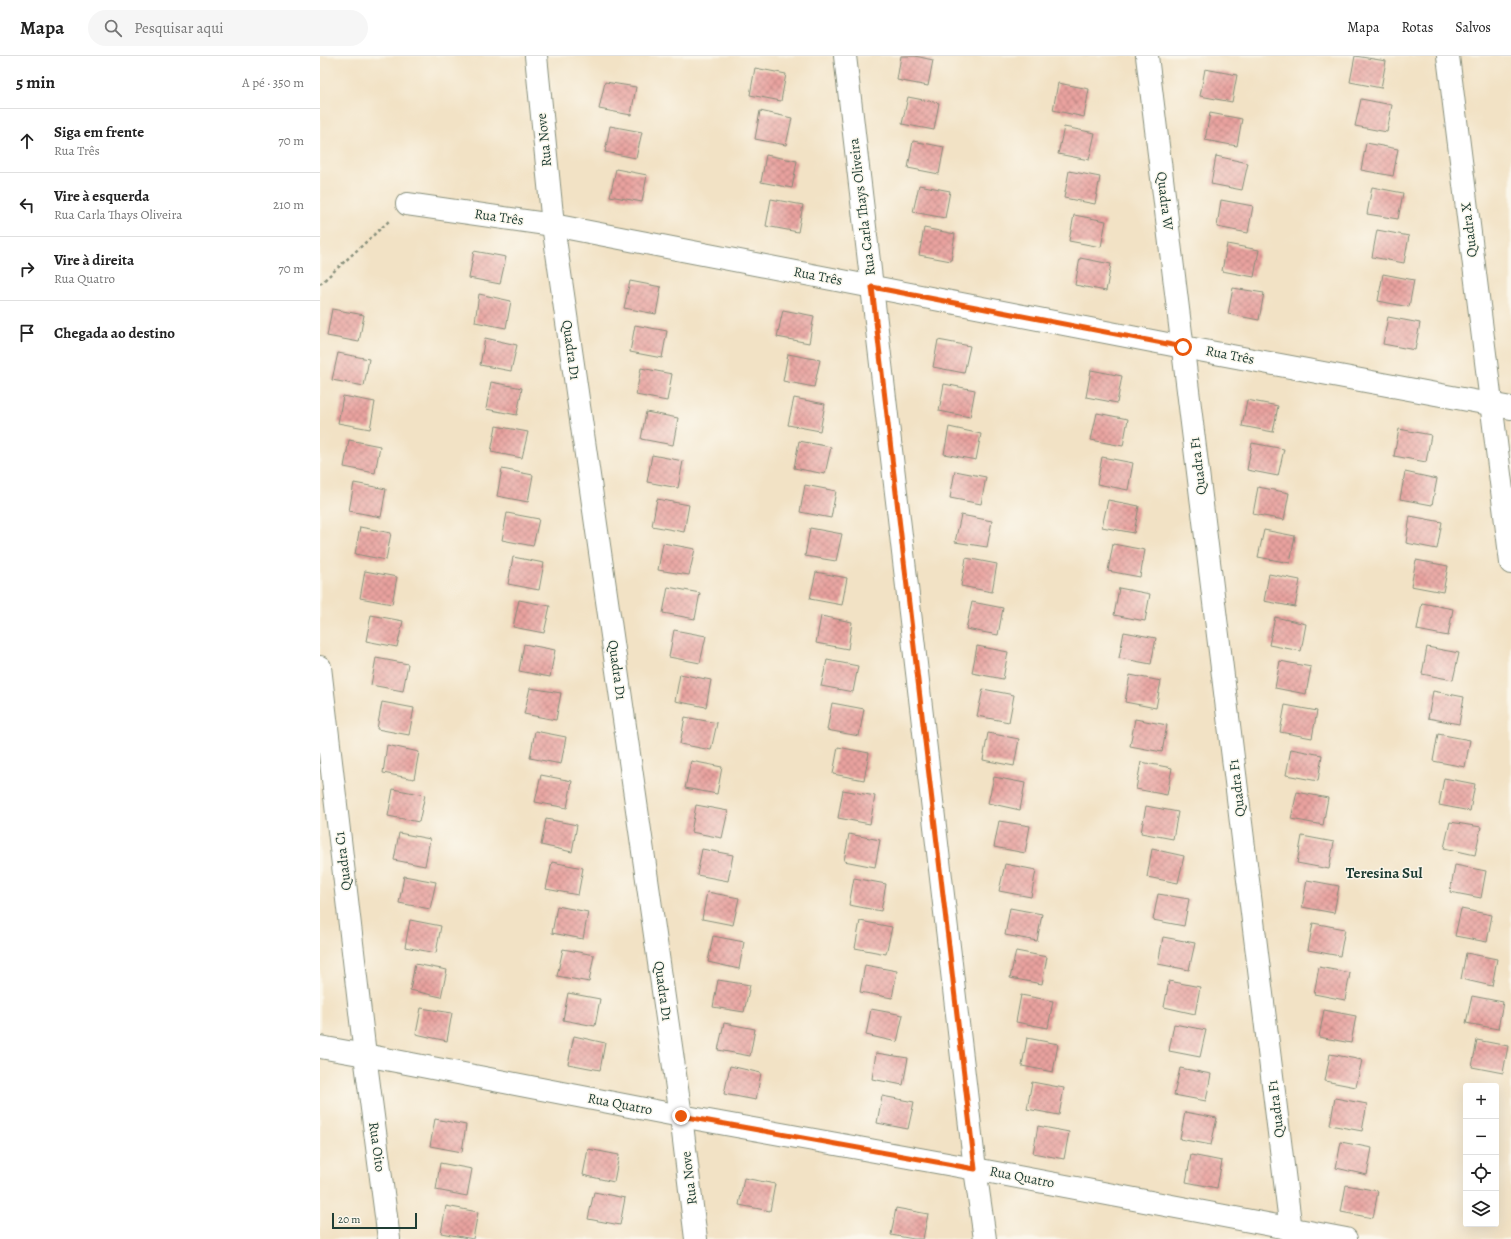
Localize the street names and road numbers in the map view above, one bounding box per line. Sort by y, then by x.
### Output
street label: Rua Nove [532,112,556,168]
street label: Rua Carla Thays Oliveira [844,137,880,277]
street label: Quadra W [1152,171,1178,232]
street label: Quadra X [1456,201,1482,258]
street label: Rua Três [473,204,525,230]
street label: Rua Três [792,262,844,290]
street label: Quadra D1 [557,319,585,381]
street label: Rua Três [1204,341,1256,369]
street label: Quadra F1 [1185,436,1211,496]
street label: Quadra D1 [603,639,631,701]
street label: Quadra F1 [1224,758,1250,818]
street label: Quadra C1 [330,830,356,892]
street label: Quadra D1 [649,960,677,1022]
street label: Quadra F1 [1263,1079,1289,1139]
street label: Rua Quatro [586,1088,654,1120]
street label: Rua Oito [364,1121,390,1173]
street label: Rua Nove [676,1150,702,1206]
street label: Rua Quatro [988,1161,1056,1193]

